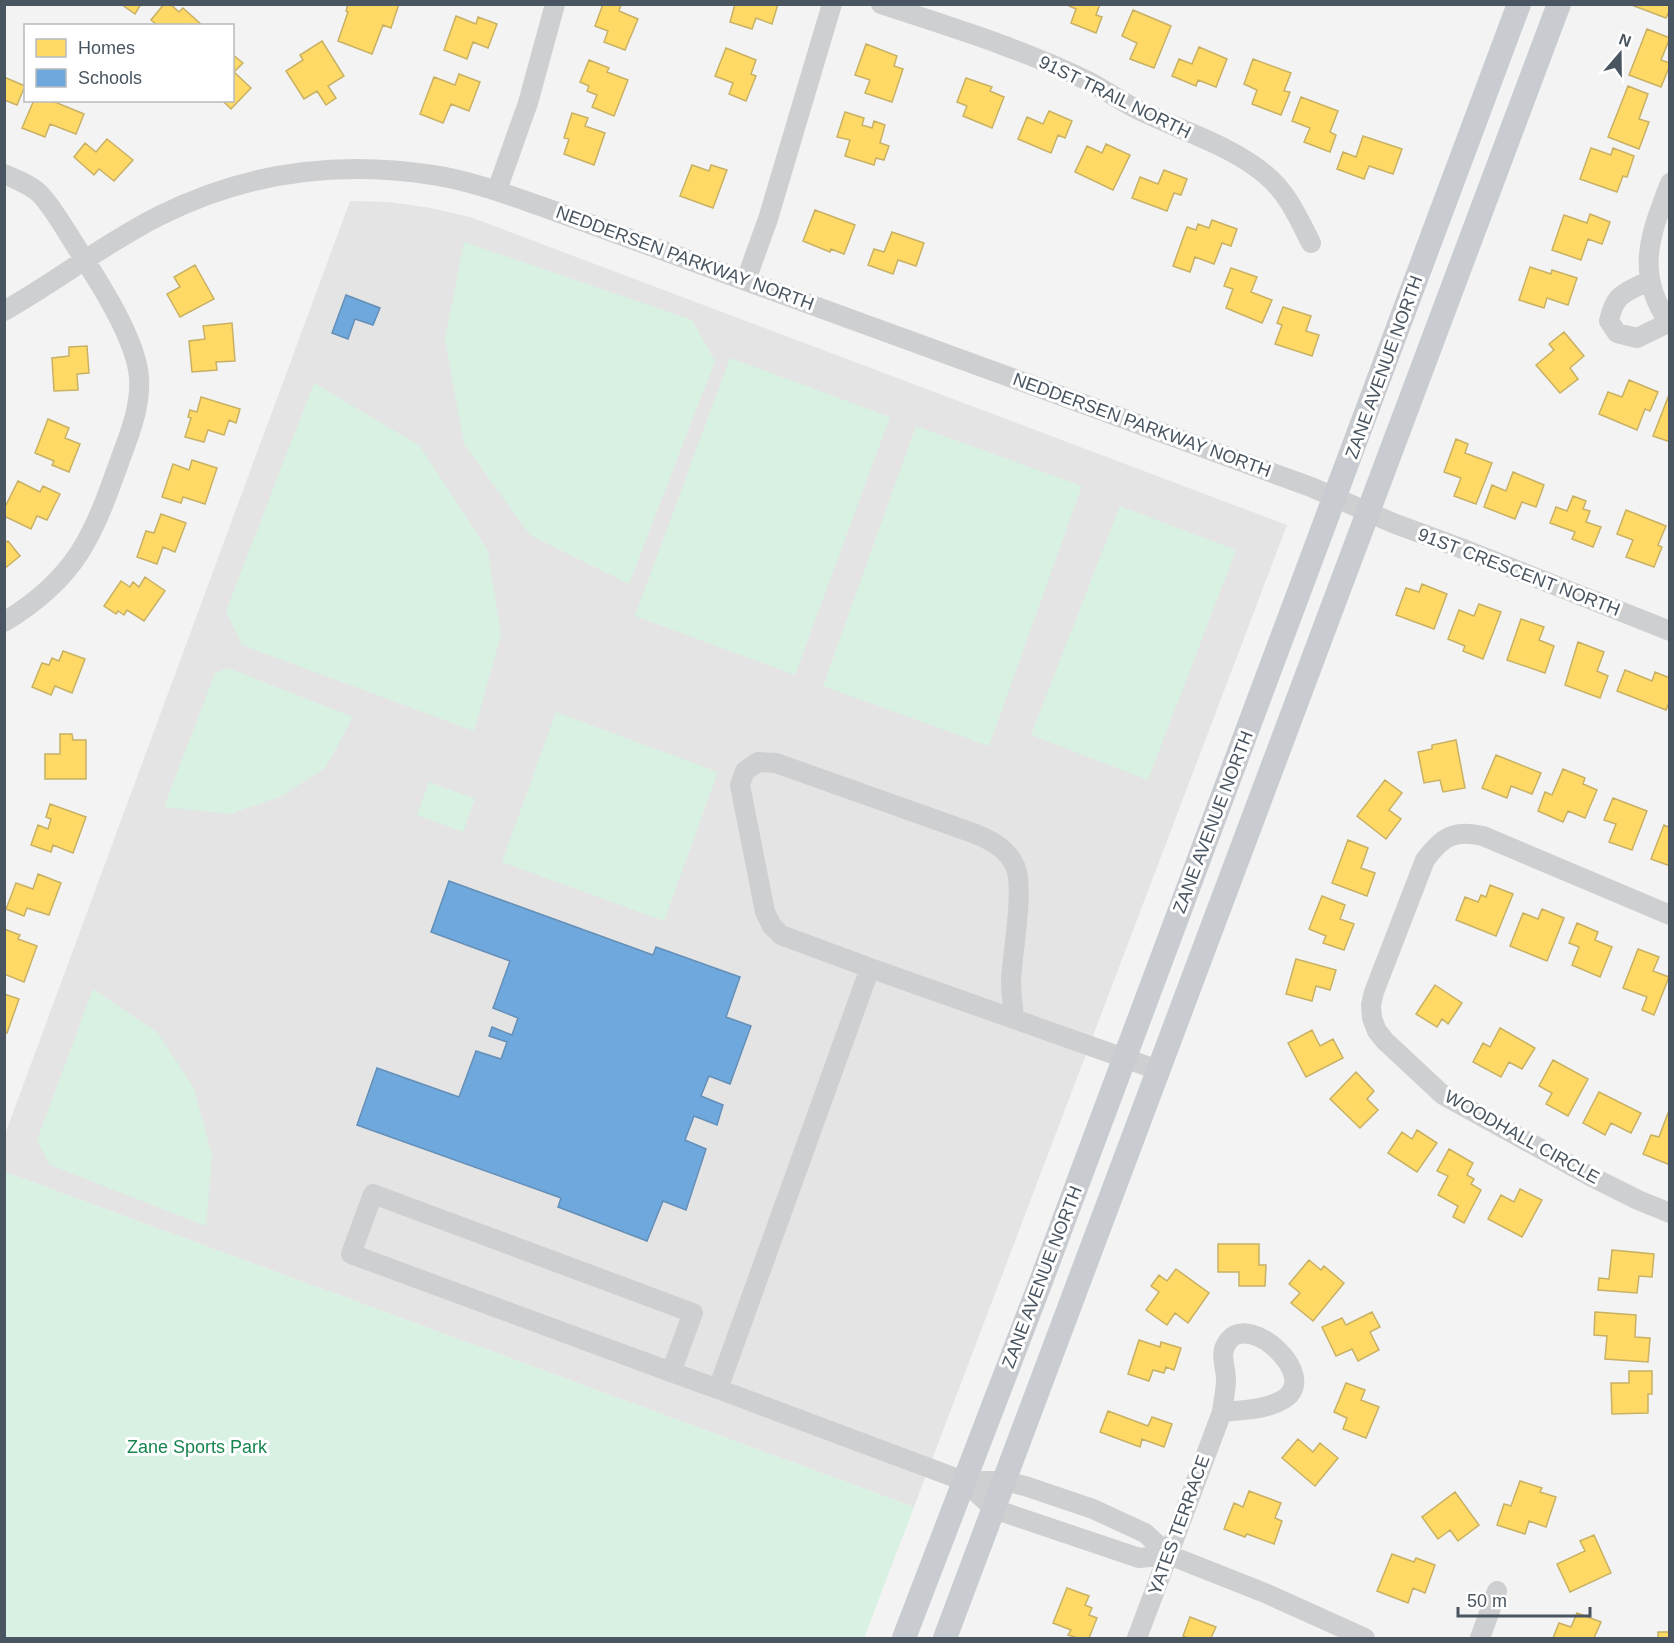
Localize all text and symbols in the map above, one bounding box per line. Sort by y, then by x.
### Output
legend [24,24,234,102]
north arrow [1590,24,1650,84]
text: N [1617,30,1633,50]
text: Homes [78,38,135,58]
street label: 91ST TRAIL NORTH [1036,52,1194,142]
text: Schools [78,68,142,88]
street label: NEDDERSEN PARKWAY NORTH [553,202,817,314]
street label: ZANE AVENUE NORTH [1342,273,1426,461]
street label: NEDDERSEN PARKWAY NORTH [1010,369,1274,481]
street label: 91ST CRESCENT NORTH [1415,524,1623,620]
street label: ZANE AVENUE NORTH [1169,728,1257,916]
street label: WOODHALL CIRCLE [1441,1086,1603,1188]
street label: ZANE AVENUE NORTH [998,1183,1086,1371]
park label: Zane Sports Park [127,1437,268,1457]
street label: YATES TERRACE [1144,1452,1214,1598]
scale bar [1458,1580,1590,1618]
text: 50 m [1467,1591,1507,1611]

